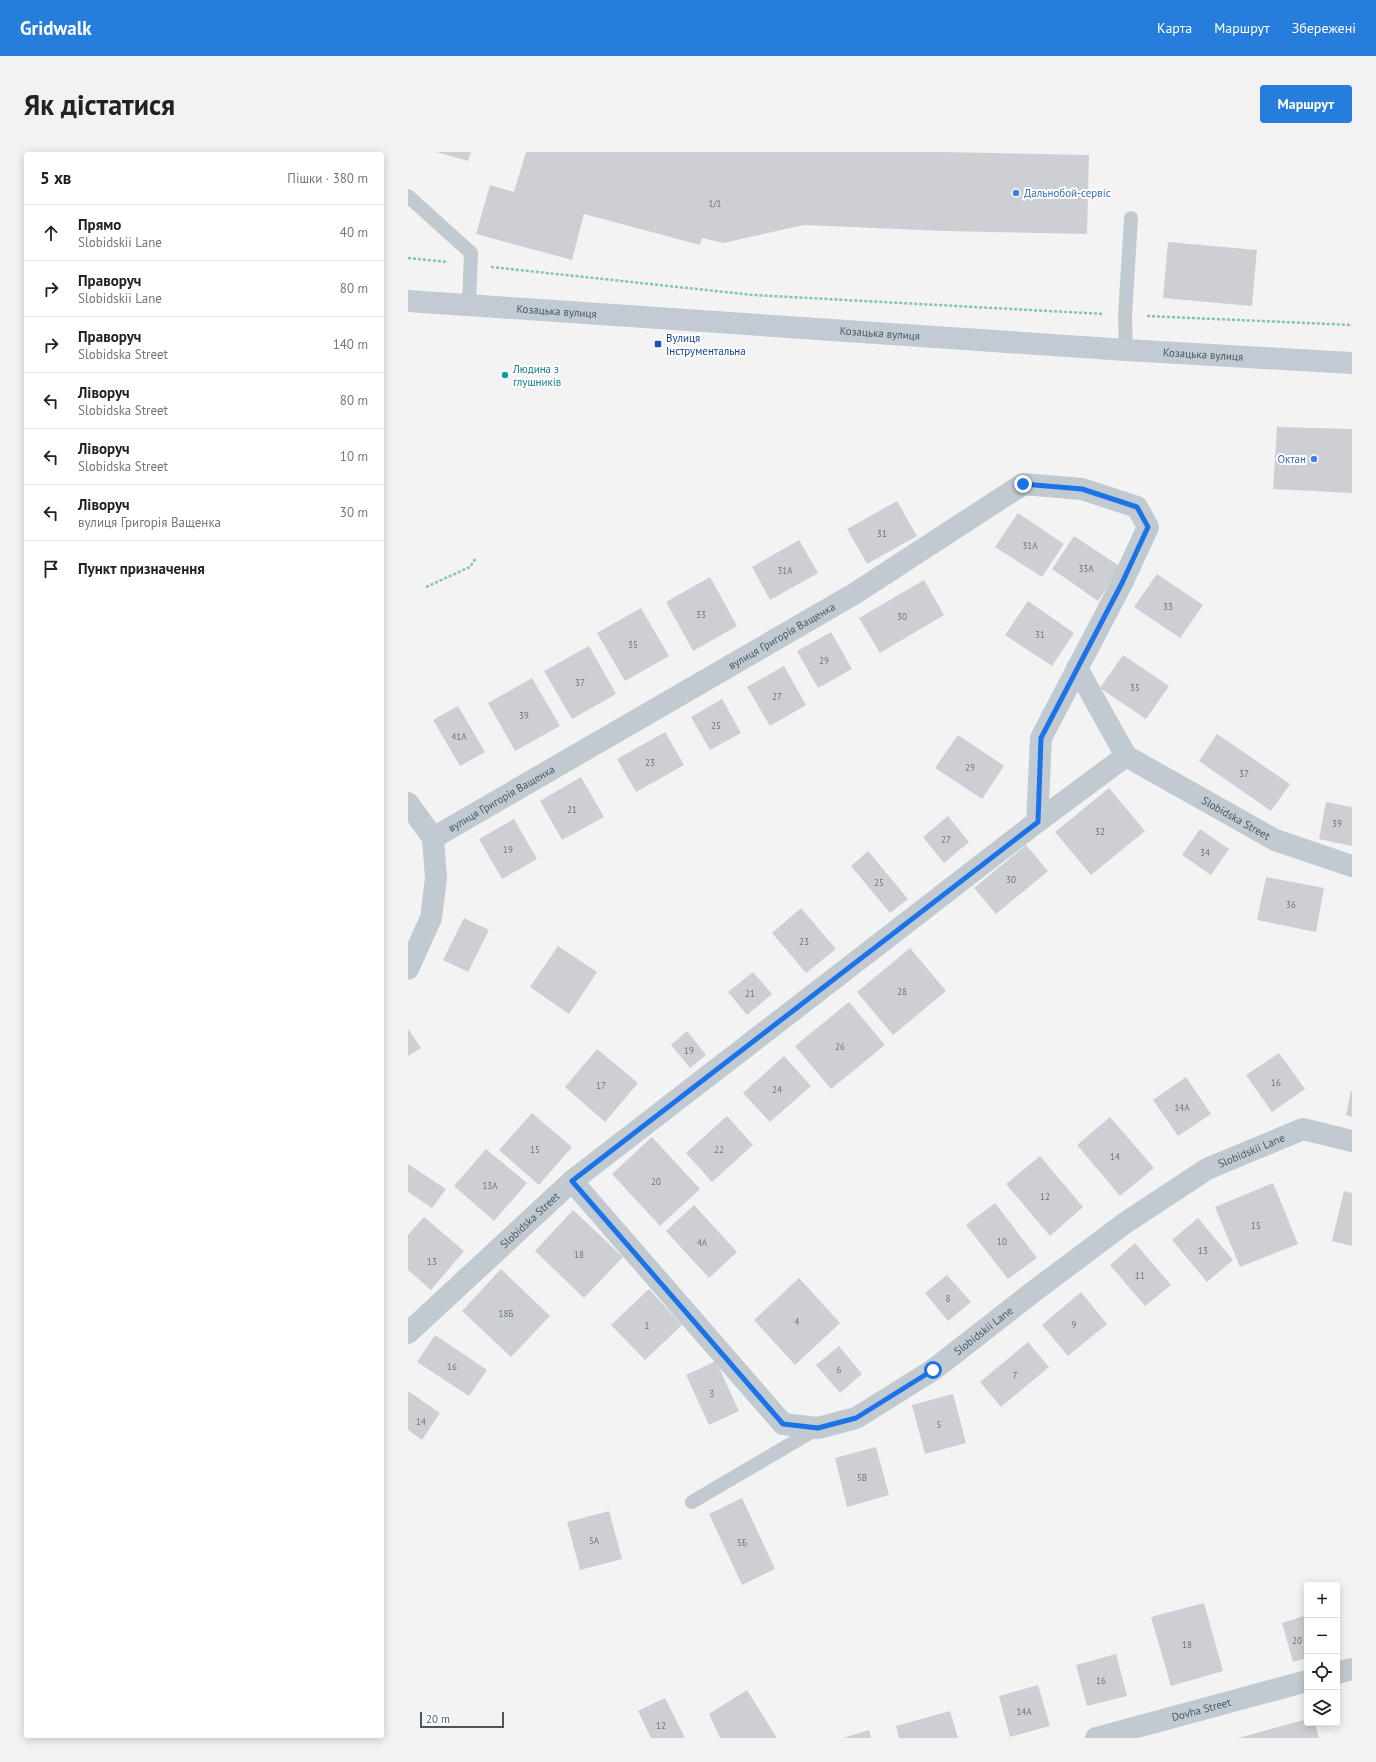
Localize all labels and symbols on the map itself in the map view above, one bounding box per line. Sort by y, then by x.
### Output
place label: Дальнобой-сервіс [1024,186,1111,200]
marker: Дальнобой-сервіс [1011,188,1021,198]
house number: 1/1 [709,198,722,209]
street label: Козацька вулиця [516,301,597,321]
street label: Козацька вулиця [839,323,920,343]
place label: Вулиця Інструментальна [666,331,746,358]
marker: Вулиця Інструментальна [653,339,663,349]
street label: Козацька вулиця [1163,345,1244,364]
place label: Людина з глушників [512,362,561,389]
marker: Людина з глушників [500,370,510,380]
place label: Октан [1277,452,1306,466]
marker: Октан [1309,454,1319,464]
route end [1014,475,1032,493]
house number: 31 [877,528,887,539]
house number: 31А [1022,540,1038,551]
house number: 33А [1078,563,1094,574]
house number: 31А [777,565,793,576]
street label: вулиця Григорія Ващенка [726,599,838,672]
house number: 33 [1163,601,1173,612]
house number: 33 [696,609,706,620]
house number: 30 [897,611,907,622]
house number: 31 [1035,629,1045,640]
house number: 35 [628,639,638,650]
house number: 29 [819,655,829,666]
house number: 37 [575,677,585,688]
house number: 35 [1130,682,1140,693]
house number: 27 [772,691,782,702]
house number: 39 [519,710,529,721]
house number: 25 [711,720,721,731]
house number: 41А [451,731,467,742]
house number: 23 [645,757,655,768]
street label: вулиця Григорія Ващенка [445,762,557,835]
house number: 29 [965,762,975,773]
house number: 37 [1239,768,1249,779]
street label: Slobidska Street [1199,793,1273,843]
house number: 21 [567,804,577,815]
house number: 39 [1332,818,1342,829]
house number: 32 [1095,826,1105,837]
house number: 27 [941,834,951,845]
house number: 19 [503,844,513,855]
house number: 34 [1200,847,1210,858]
house number: 30 [1006,874,1016,885]
house number: 25 [874,877,884,888]
house number: 36 [1286,899,1296,910]
house number: 23 [799,936,809,947]
house number: 28 [897,986,907,997]
house number: 21 [745,988,755,999]
house number: 26 [835,1041,845,1052]
house number: 19 [684,1045,694,1056]
house number: 16 [1271,1077,1281,1088]
house number: 17 [596,1080,606,1091]
house number: 24 [772,1084,782,1095]
house number: 14А [1174,1102,1190,1113]
street label: Slobidskii Lane [1216,1130,1287,1171]
house number: 15 [530,1144,540,1155]
house number: 22 [714,1144,724,1155]
house number: 14 [1110,1151,1120,1162]
house number: 20 [651,1176,661,1187]
house number: 13А [482,1180,498,1191]
street label: Slobidska Street [497,1189,563,1251]
house number: 12 [1040,1191,1050,1202]
house number: 15 [1251,1220,1261,1231]
house number: 10 [997,1236,1007,1247]
house number: 4А [697,1237,708,1248]
house number: 13 [1198,1245,1208,1256]
house number: 18 [574,1249,584,1260]
house number: 13 [427,1256,437,1267]
house number: 11 [1135,1270,1145,1281]
house number: 8 [946,1293,951,1304]
street label: Slobidskii Lane [951,1303,1016,1358]
house number: 18Б [499,1308,513,1319]
house number: 4 [795,1316,800,1327]
house number: 9 [1072,1319,1077,1330]
house number: 1 [645,1320,650,1331]
house number: 16 [447,1361,457,1372]
route start [924,1361,942,1379]
house number: 6 [837,1364,842,1375]
house number: 7 [1013,1370,1018,1381]
house number: 3 [710,1388,715,1399]
house number: 14 [416,1416,426,1427]
house number: 5 [937,1419,942,1430]
house number: 5В [857,1472,867,1483]
house number: 5А [589,1535,600,1546]
house number: 5Б [737,1537,747,1548]
house number: 20 [1292,1635,1302,1646]
house number: 18 [1182,1639,1192,1650]
house number: 16 [1096,1675,1106,1686]
street label: Dovha Street [1170,1695,1233,1724]
house number: 14А [1016,1706,1032,1717]
scale bar [420,1710,504,1729]
house number: 12 [656,1720,666,1731]

